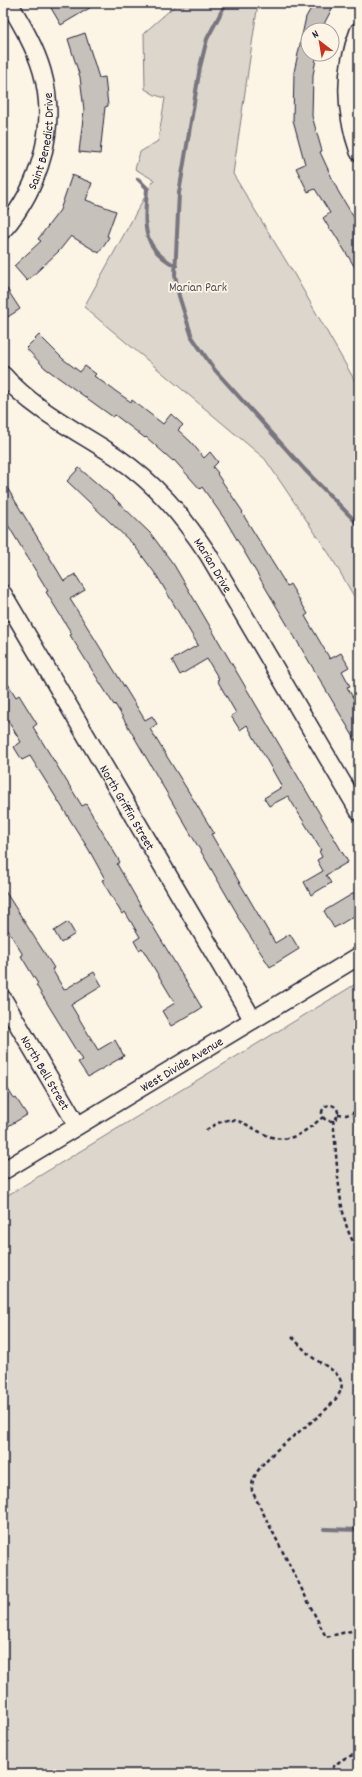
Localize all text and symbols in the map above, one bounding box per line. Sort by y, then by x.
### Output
north arrow [300,22,340,62]
text: N [309,27,323,43]
street label: Saint Benedict Drive [24,91,60,193]
park label: Marian Park [169,279,227,298]
street label: Marian Drive [188,535,236,597]
street label: North Griffin Street [93,762,158,855]
street label: North Bell Street [15,1033,73,1115]
street label: West Divide Avenue [137,1033,228,1098]

